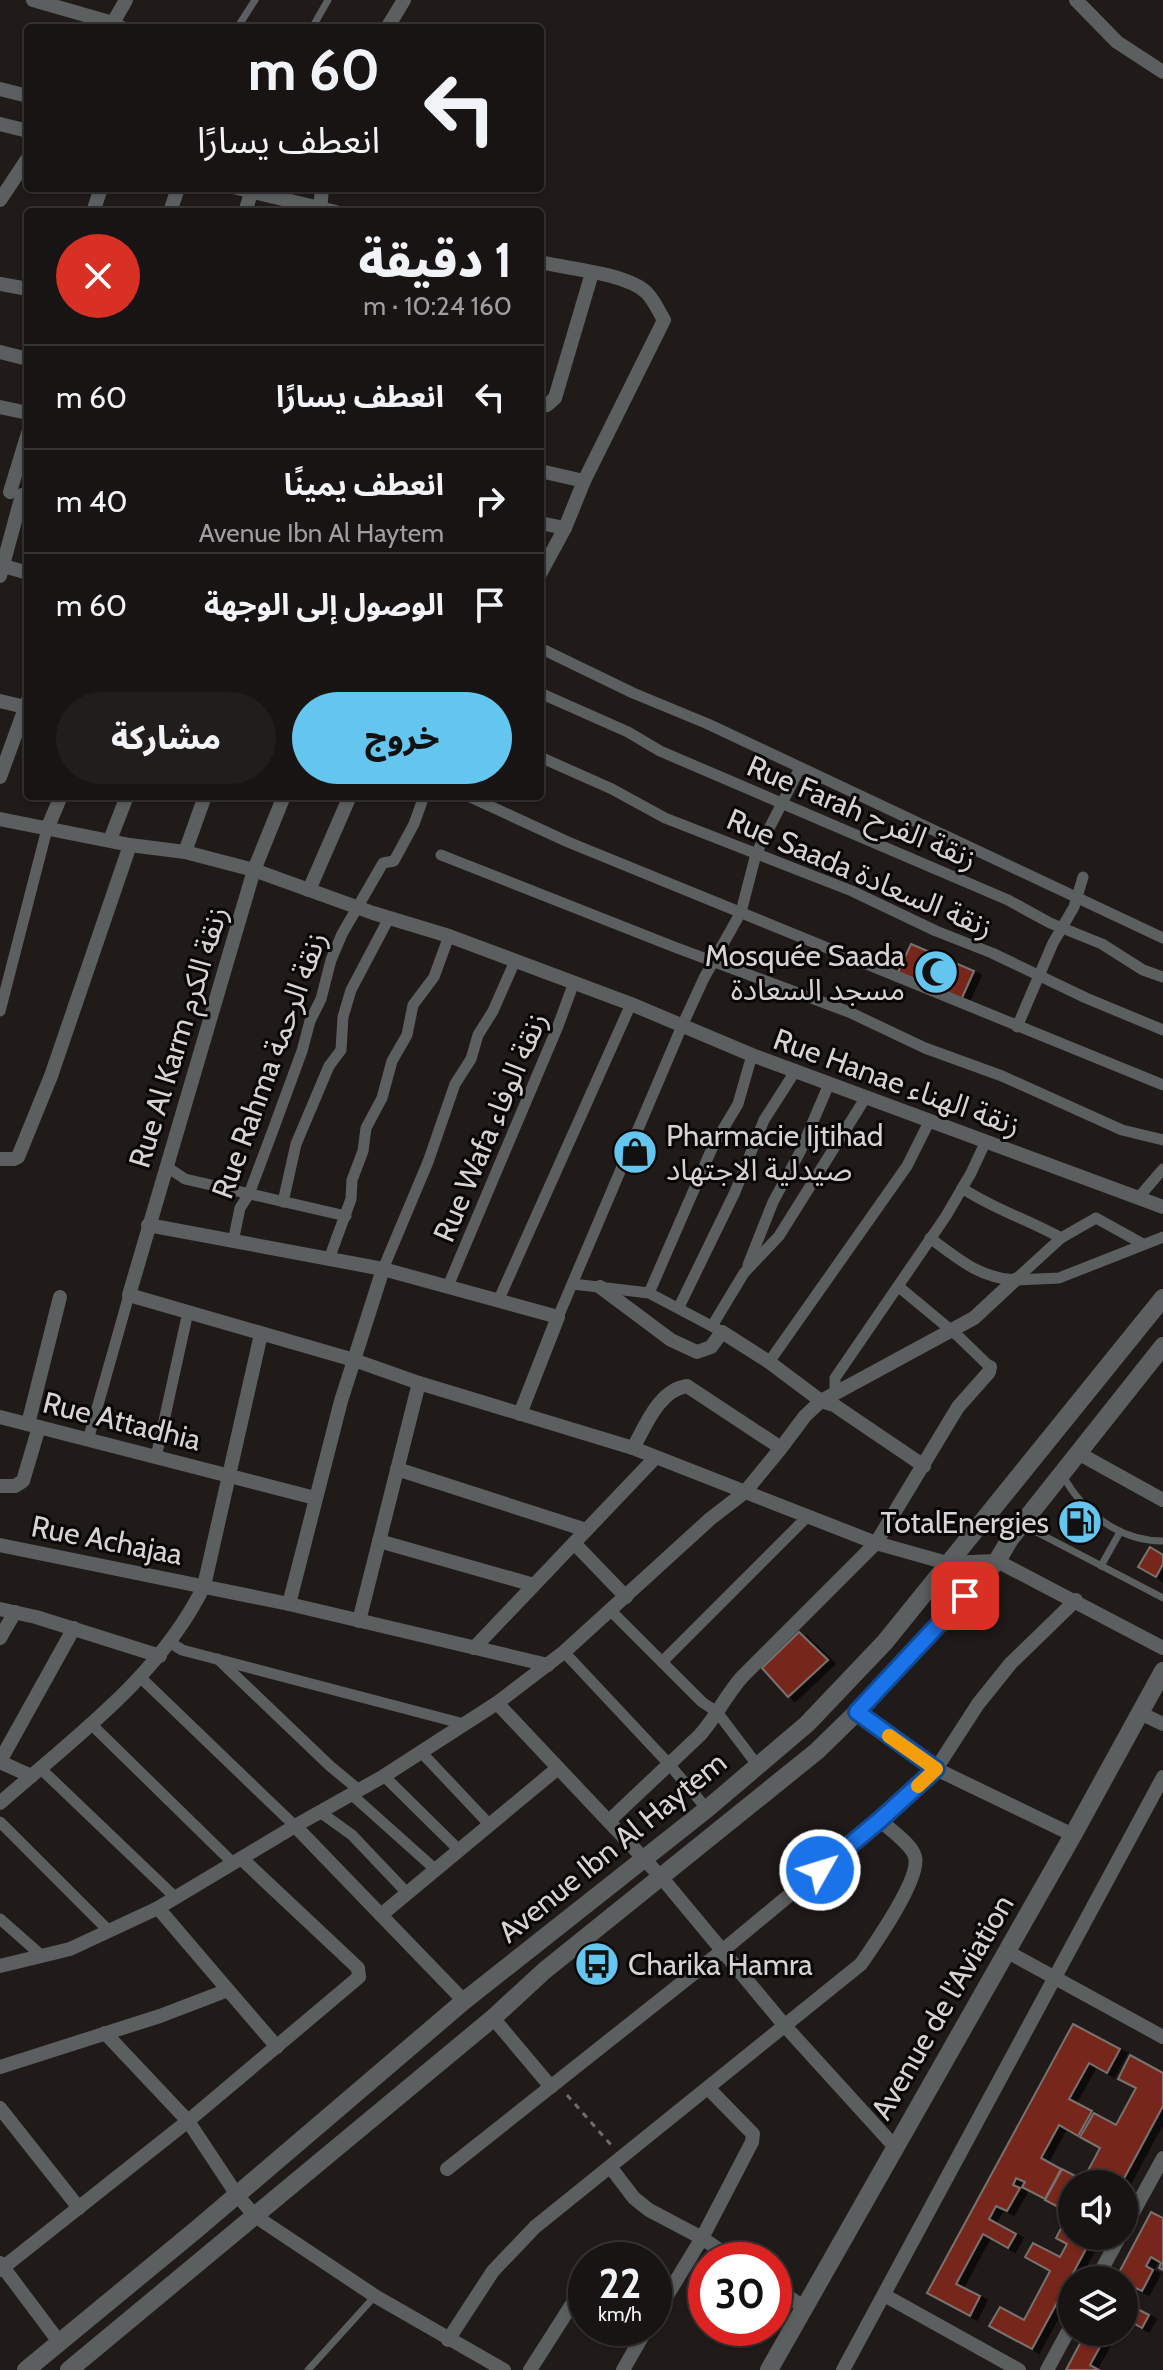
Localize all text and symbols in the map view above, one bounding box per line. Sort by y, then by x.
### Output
text: 60 m [248,36,380,104]
icon: left [408,56,512,160]
text: انعطف يسارًا [197,118,380,162]
text: 1 دقيقة [358,231,512,289]
button: close [56,234,140,318]
text: 160 m · 10:24 [363,290,512,322]
icon: left [468,375,512,419]
text: انعطف يسارًا [276,378,444,415]
text: 60 m [56,379,127,416]
text: انعطف يمينًا [284,466,444,503]
icon: right [468,479,512,523]
text: 40 m [56,483,127,520]
text: Avenue Ibn Al Haytem [199,517,444,549]
icon: arrive [468,583,512,627]
text: الوصول إلى الوجهة [204,586,444,623]
text: 60 m [56,587,127,624]
button: مشاركة [56,692,276,784]
button: خروج [292,692,512,784]
street label: Rue Farah زنقة الفرح [740,747,982,881]
street label: Rue Saada زنقة السعادة [721,800,999,946]
street label: Rue Al Karm زنقة الكرم [121,902,239,1173]
street label: Rue Rahma زنقة الرحمة [204,927,334,1203]
place label: Mosquée Saada مسجد السعادة [705,937,906,1008]
mosque icon: Mosquée Saada مسجد السعادة [912,948,960,996]
street label: Rue Wafa زنقة الوفاء [425,1007,555,1247]
street label: Rue Hanae زنقة الهناء [769,1020,1025,1144]
place label: Pharmacie Ijtihad صيدلية الاجتهاد [666,1117,883,1188]
shop icon: Pharmacie Ijtihad صيدلية الاجتهاد [611,1128,659,1176]
street label: Rue Attadhia [39,1384,205,1459]
fuel station icon: TotalEnergies [1056,1498,1104,1546]
place label: TotalEnergies [881,1504,1049,1541]
street label: Rue Achajaa [28,1507,186,1573]
pin [931,1562,999,1630]
icon: arrive [943,1574,987,1618]
street label: Avenue Ibn Al Haytem [490,1744,734,1950]
position arrow [778,1828,862,1912]
street label: Avenue de l'Aviation [863,1888,1021,2126]
bus stop icon: Charika Hamra [573,1940,621,1988]
place label: Charika Hamra [628,1946,813,1983]
map controls [1058,2170,1138,2346]
button: sound [1058,2170,1138,2250]
speed limit sign: 30 [688,2242,792,2346]
text: 22 [599,2259,641,2308]
button: layers [1058,2266,1138,2346]
text: km/h [598,2302,642,2326]

